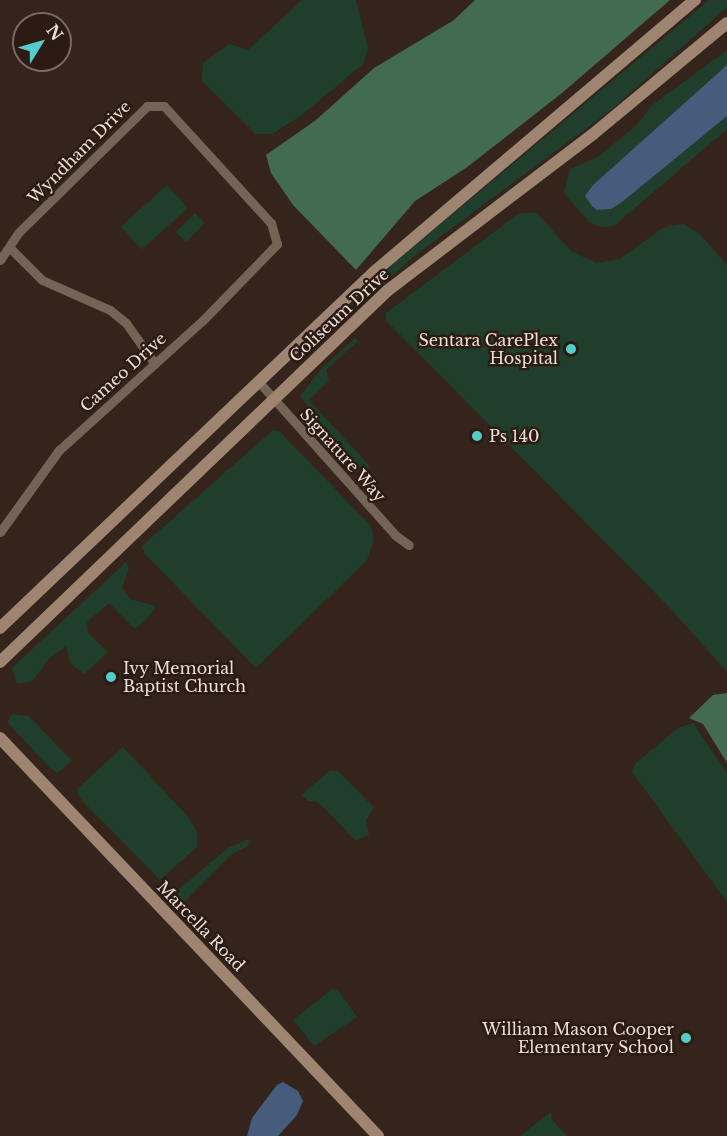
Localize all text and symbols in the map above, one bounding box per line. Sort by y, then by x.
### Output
north arrow [12,12,72,72]
text: N [42,20,67,44]
street label: Wyndham Drive [24,97,134,207]
street label: Coliseum Drive [285,264,393,366]
street label: Cameo Drive [76,328,170,416]
place label: Sentara CarePlex Hospital [418,330,558,368]
marker: Sentara CarePlex Hospital [562,340,580,358]
street label: Signature Way [296,404,390,506]
place label: Ps 140 [489,426,540,446]
marker: Ps 140 [470,429,484,443]
place label: Ivy Memorial Baptist Church [123,658,246,696]
marker: Ivy Memorial Baptist Church [104,670,118,684]
street label: Marcella Road [153,877,249,975]
place label: William Mason Cooper Elementary School [482,1019,674,1057]
marker: William Mason Cooper Elementary School [679,1031,693,1045]

